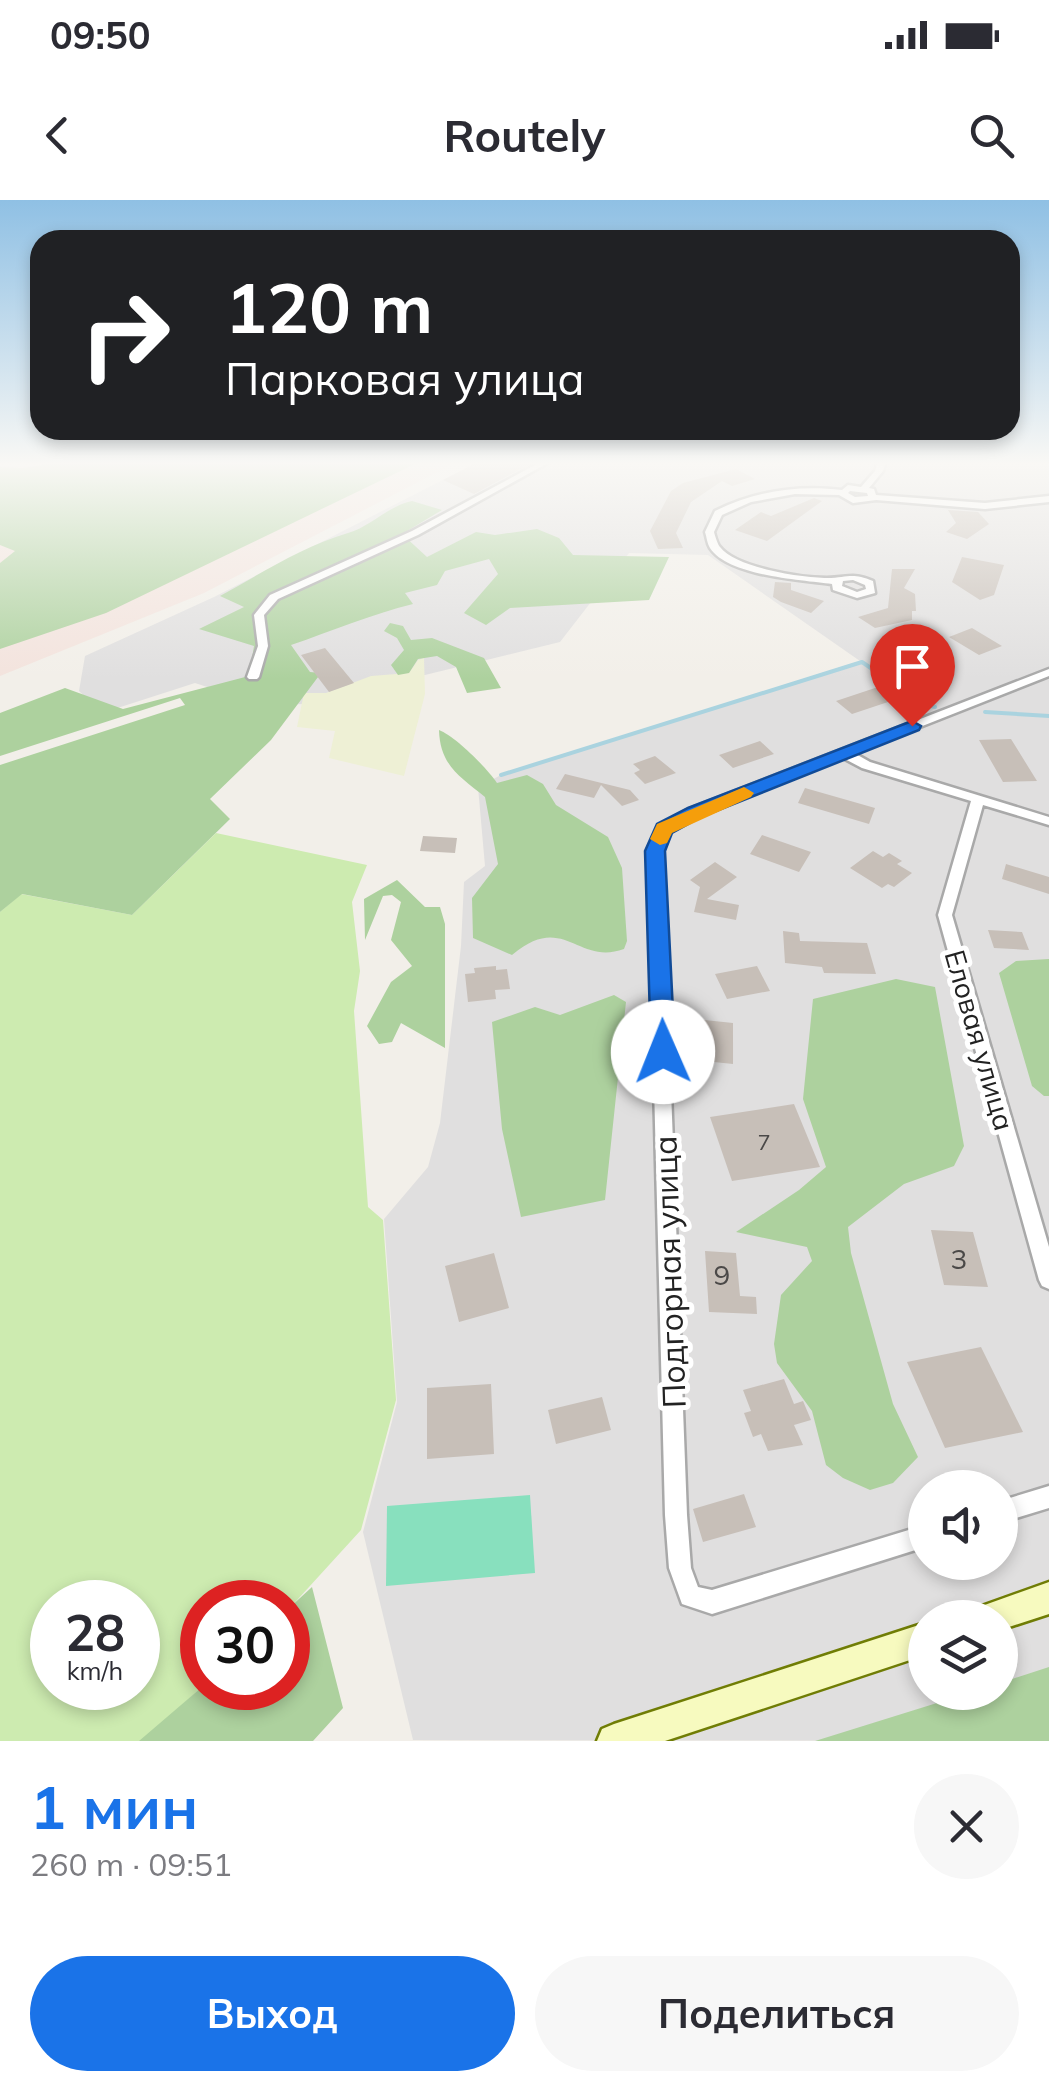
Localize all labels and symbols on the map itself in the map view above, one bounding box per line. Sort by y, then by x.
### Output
pin [870,624,955,727]
street label: Еловая улица [938,946,1022,1134]
position arrow [611,1000,715,1104]
house number: 7 [757,1128,771,1156]
street label: Подгорная улица [644,1135,694,1409]
house number: 3 [951,1241,967,1276]
house number: 9 [714,1257,730,1292]
speed limit sign: 30 [180,1580,310,1710]

